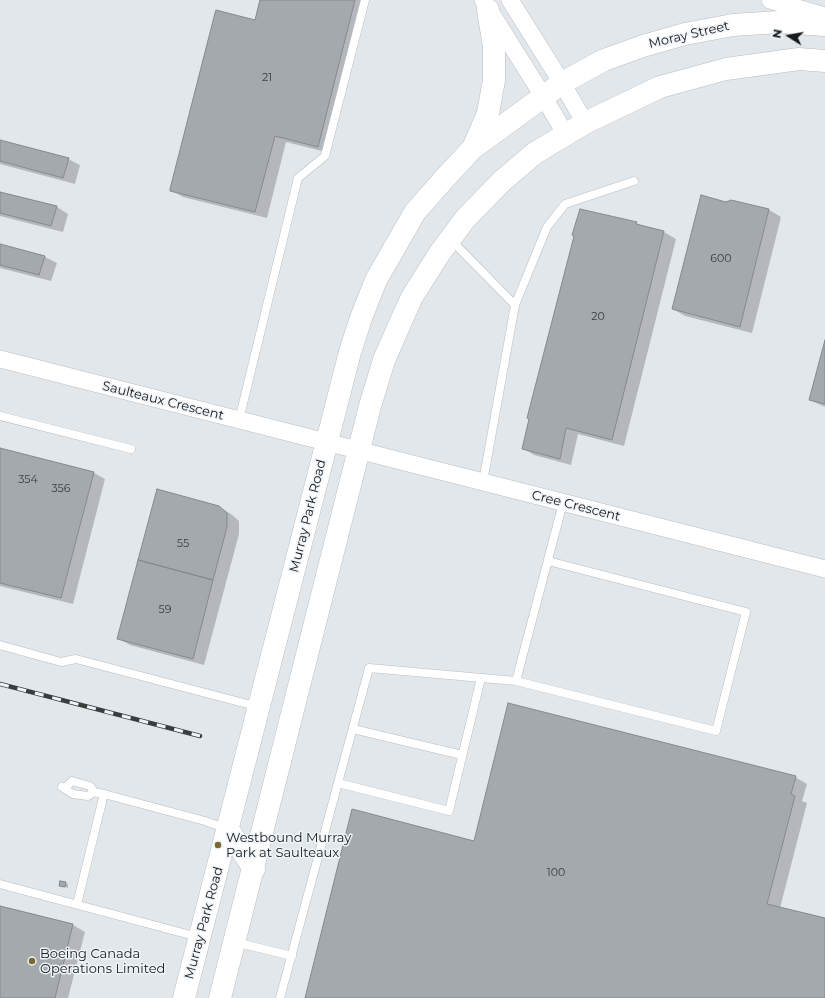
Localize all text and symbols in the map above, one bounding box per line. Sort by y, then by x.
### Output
north arrow [769,16,809,56]
street label: Moray Street [647,18,731,52]
text: N [769,28,785,39]
house number: 21 [262,71,272,85]
house number: 600 [710,252,732,266]
house number: 20 [591,310,605,324]
street label: Saulteaux Crescent [101,378,225,424]
street label: Murray Park Road [286,458,330,574]
house number: 354 [18,473,38,487]
house number: 356 [51,482,71,496]
street label: Cree Crescent [530,487,622,525]
house number: 55 [177,537,189,551]
house number: 59 [159,603,171,617]
place label: Westbound Murray Park at Saulteaux [226,830,351,861]
marker: Westbound Murray Park at Saulteaux [213,840,223,850]
street label: Murray Park Road [181,865,227,981]
house number: 100 [547,866,565,880]
place label: Boeing Canada Operations Limited [40,946,165,977]
marker: Boeing Canada Operations Limited [27,956,37,966]

